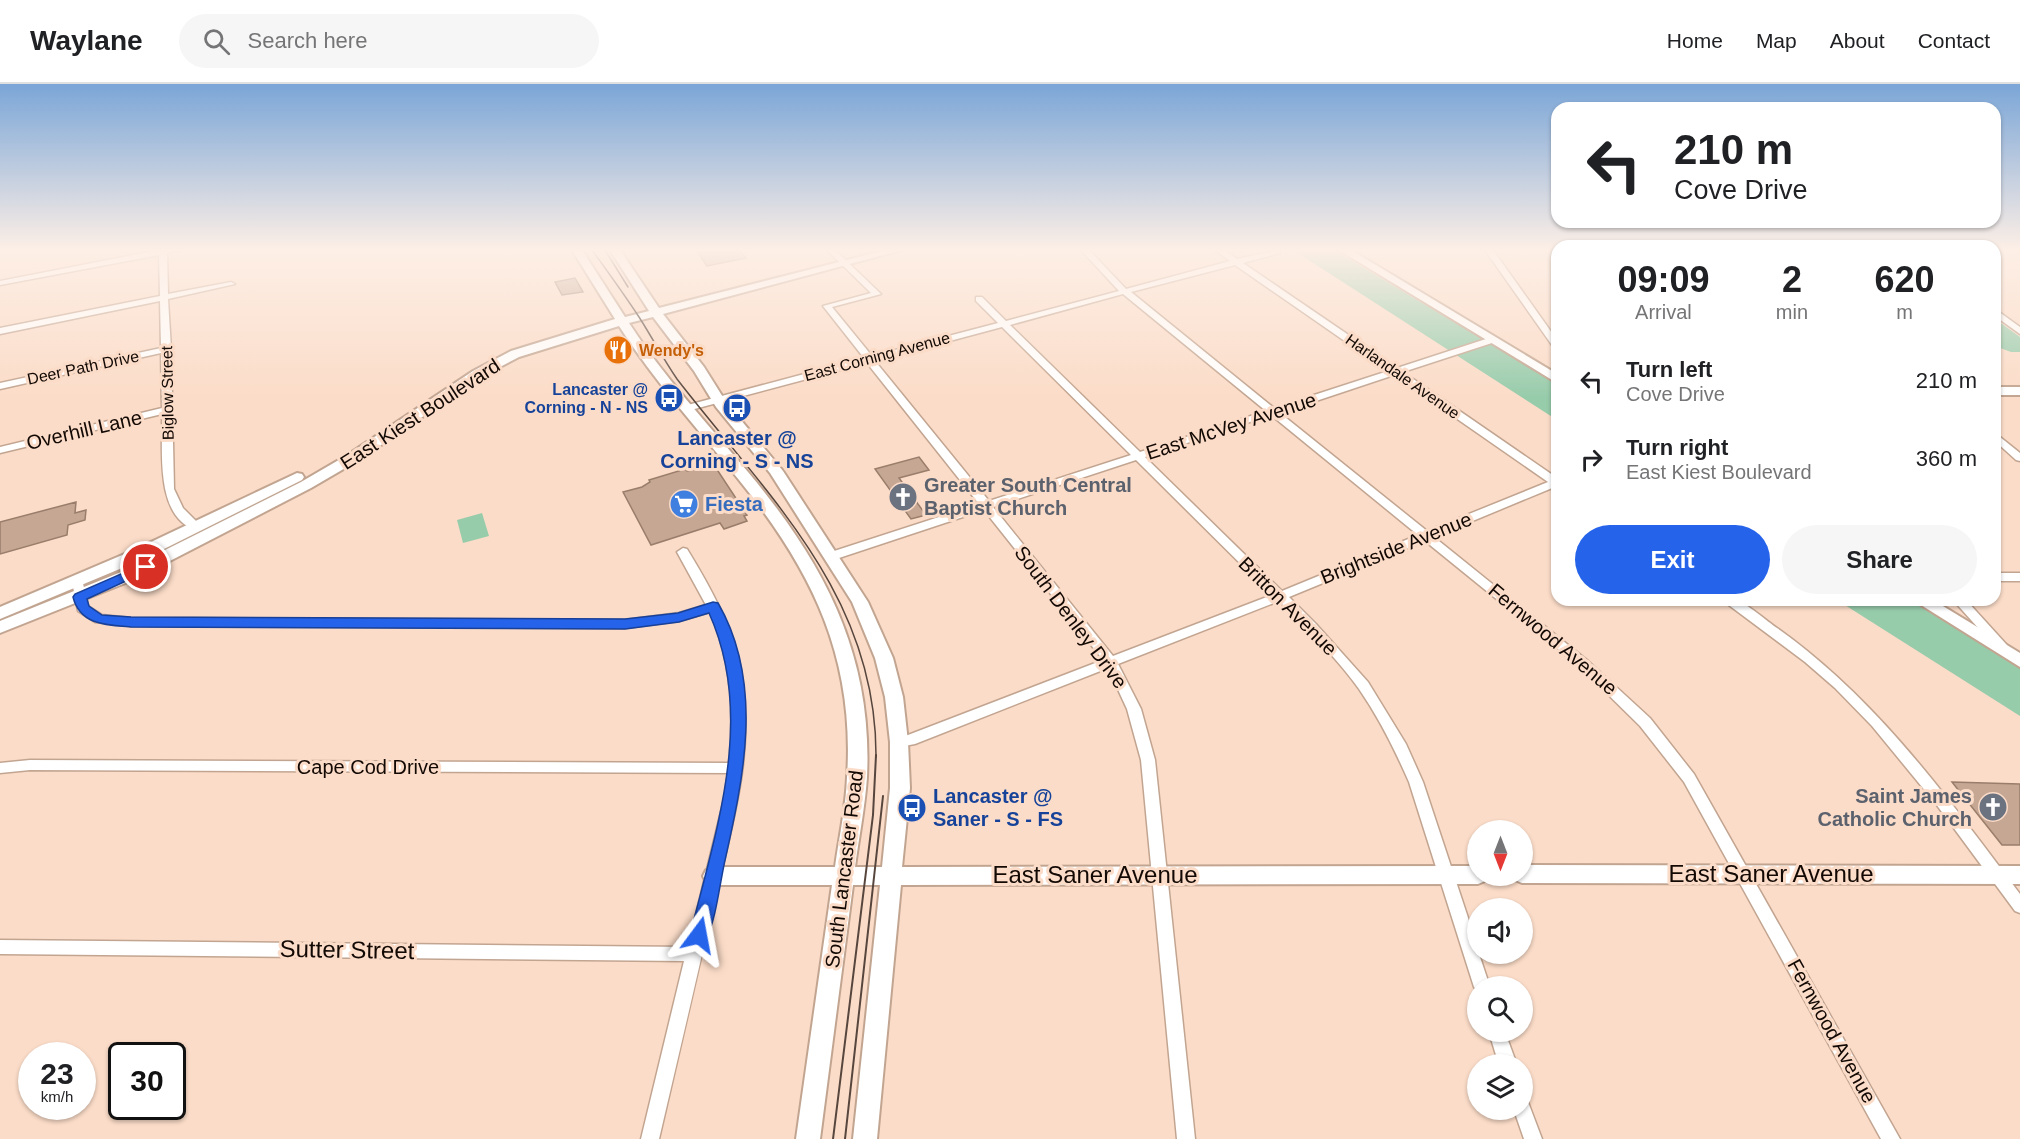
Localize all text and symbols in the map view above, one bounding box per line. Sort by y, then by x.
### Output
search box [179,14,599,68]
text: Waylane [30,25,143,56]
icon: search [200,25,233,58]
text: Search here [248,28,367,53]
text: Home [1667,29,1723,52]
text: Map [1756,29,1797,52]
text: About [1830,29,1885,52]
text: Contact [1918,29,1990,52]
icon: left [1575,126,1653,204]
text: 210 m [1674,126,1793,173]
text: Cove Drive [1674,175,1808,205]
text: 09:09 [1617,259,1709,300]
text: 2 [1782,259,1802,300]
text: 620 [1874,259,1935,300]
text: Arrival [1635,301,1692,323]
text: min [1776,301,1808,323]
text: m [1896,301,1913,323]
street label: East Corning Avenue [802,329,952,384]
street label: Harlandale Avenue [1343,331,1463,422]
restaurant icon: Wendy's [602,334,634,366]
place label: Wendy's [639,342,704,359]
street label: Biglow Street [158,345,177,440]
street label: Deer Path Drive [26,347,141,388]
street label: East Kiest Boulevard [336,354,504,474]
text: Turn left [1626,357,1712,382]
icon: left [1575,365,1608,398]
text: 210 m [1916,368,1977,393]
place label: Lancaster @ Corning - N - NS [524,381,648,416]
bus stop icon: Lancaster @ Corning - N - NS [653,382,685,414]
text: Cove Drive [1626,383,1725,405]
street label: East McVey Avenue [1143,388,1319,464]
bus stop icon: Lancaster @ Corning - S - NS [721,392,753,424]
street label: Overhill Lane [24,406,144,454]
place label: Lancaster @ Corning - S - NS [660,427,814,472]
text: Turn right [1626,435,1728,460]
icon: right [1575,443,1608,476]
text: 360 m [1916,446,1977,471]
text: East Kiest Boulevard [1626,461,1812,483]
place label: Greater South Central Baptist Church [924,474,1132,519]
church icon: Greater South Central Baptist Church [887,481,919,513]
supermarket icon: Fiesta [668,488,700,520]
place label: Fiesta [705,493,764,515]
street label: Brightside Avenue [1317,508,1475,588]
button: Exit [1575,525,1770,594]
button: Share [1782,525,1977,594]
pin [120,541,171,592]
street label: South Denley Drive [1010,542,1132,692]
icon: arrive [129,550,162,583]
street label: Britton Avenue [1234,552,1342,660]
street label: Fernwood Avenue [1484,579,1622,699]
street label: Cape Cod Drive [297,756,439,778]
street label: South Lancaster Road [821,769,867,969]
place label: Lancaster @ Saner - S - FS [933,785,1063,830]
place label: Saint James Catholic Church [1818,785,1972,830]
church icon: Saint James Catholic Church [1977,791,2009,823]
bus stop icon: Lancaster @ Saner - S - FS [896,792,928,824]
north arrow [1467,820,1533,886]
map controls [1467,820,1533,1120]
street label: East Saner Avenue [1668,860,1874,887]
street label: East Saner Avenue [992,861,1198,888]
button: sound [1467,898,1533,964]
position arrow [667,903,731,967]
street label: Sutter Street [279,935,415,964]
street label: Fernwood Avenue [1783,955,1881,1107]
button: search [1467,976,1533,1042]
speed limit sign: 30 [108,1042,186,1120]
button: layers [1467,1054,1533,1120]
text: 23 [40,1057,74,1090]
text: km/h [41,1088,73,1105]

